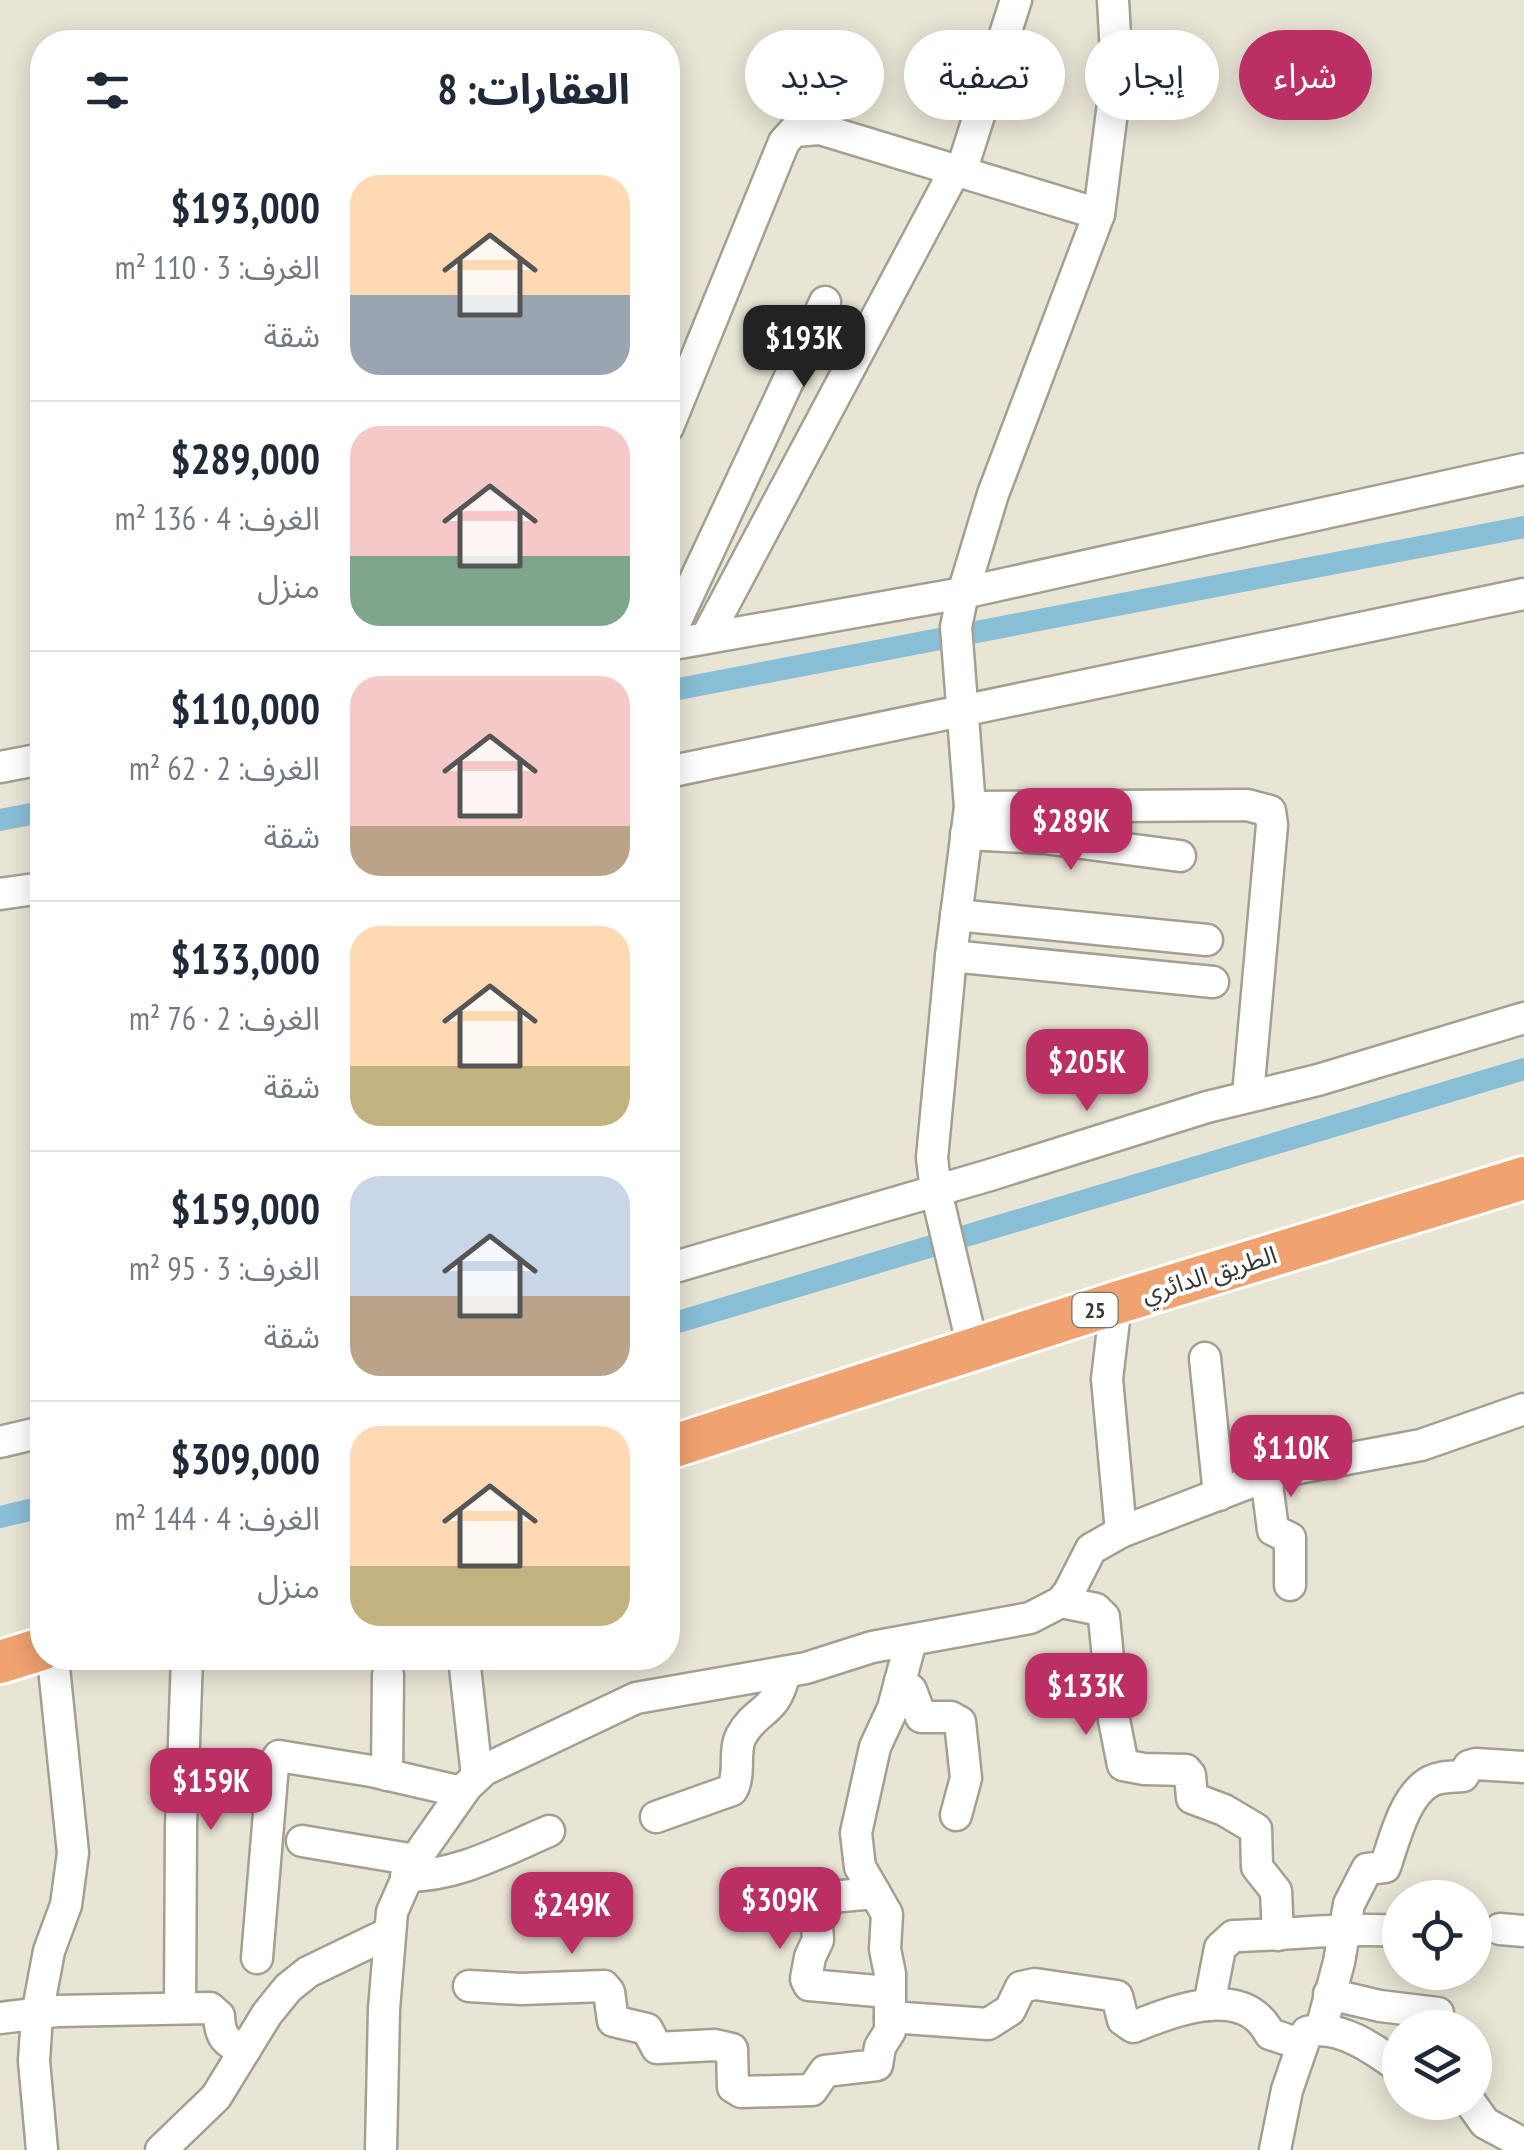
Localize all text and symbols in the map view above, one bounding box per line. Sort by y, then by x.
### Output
chip: جديد [745,30,884,120]
chip: تصفية [904,30,1065,120]
chip: إيجار [1085,30,1219,120]
chip: شراء [1239,30,1372,120]
text: العقارات: 8 [437,61,630,116]
icon: filters [80,63,135,118]
text: $193,000 [170,180,320,235]
icon: home [430,215,550,335]
text: الغرف: 3 · 110 m² [115,246,320,288]
pin: $193K [734,305,874,390]
text: شقة [264,314,320,356]
text: $193K [765,316,843,358]
text: $289,000 [170,431,320,486]
icon: home [430,466,550,586]
text: الغرف: 4 · 136 m² [115,497,320,539]
text: منزل [257,565,320,607]
text: $110,000 [170,681,320,736]
icon: home [430,716,550,836]
text: الغرف: 2 · 62 m² [129,747,320,789]
pin: $289K [1001,788,1141,873]
text: $289K [1032,799,1110,841]
text: شقة [264,815,320,857]
text: $133,000 [170,931,320,986]
icon: home [430,966,550,1086]
text: الغرف: 2 · 76 m² [129,997,320,1039]
pin: $205K [1017,1029,1157,1114]
text: $205K [1048,1040,1126,1082]
text: شقة [264,1065,320,1107]
text: $159,000 [170,1181,320,1236]
icon: home [430,1216,550,1336]
street label: الطريق الدائري [1138,1238,1282,1313]
text: الغرف: 3 · 95 m² [129,1247,320,1289]
road number: 25 [1072,1293,1118,1327]
text: شقة [264,1315,320,1357]
pin: $110K [1221,1415,1361,1500]
text: $110K [1252,1426,1330,1468]
text: $309,000 [170,1431,320,1486]
icon: home [430,1466,550,1586]
text: الغرف: 4 · 144 m² [115,1497,320,1539]
text: منزل [257,1565,320,1607]
pin: $133K [1016,1653,1156,1738]
text: $133K [1047,1664,1125,1706]
pin: $159K [141,1748,281,1833]
text: $159K [172,1759,250,1801]
pin: $309K [710,1867,850,1952]
pin: $249K [502,1872,642,1957]
text: $309K [741,1878,819,1920]
map controls [1382,1880,1492,2120]
button: locate [1382,1880,1492,1990]
text: $249K [533,1883,611,1925]
button: layers [1382,2010,1492,2120]

